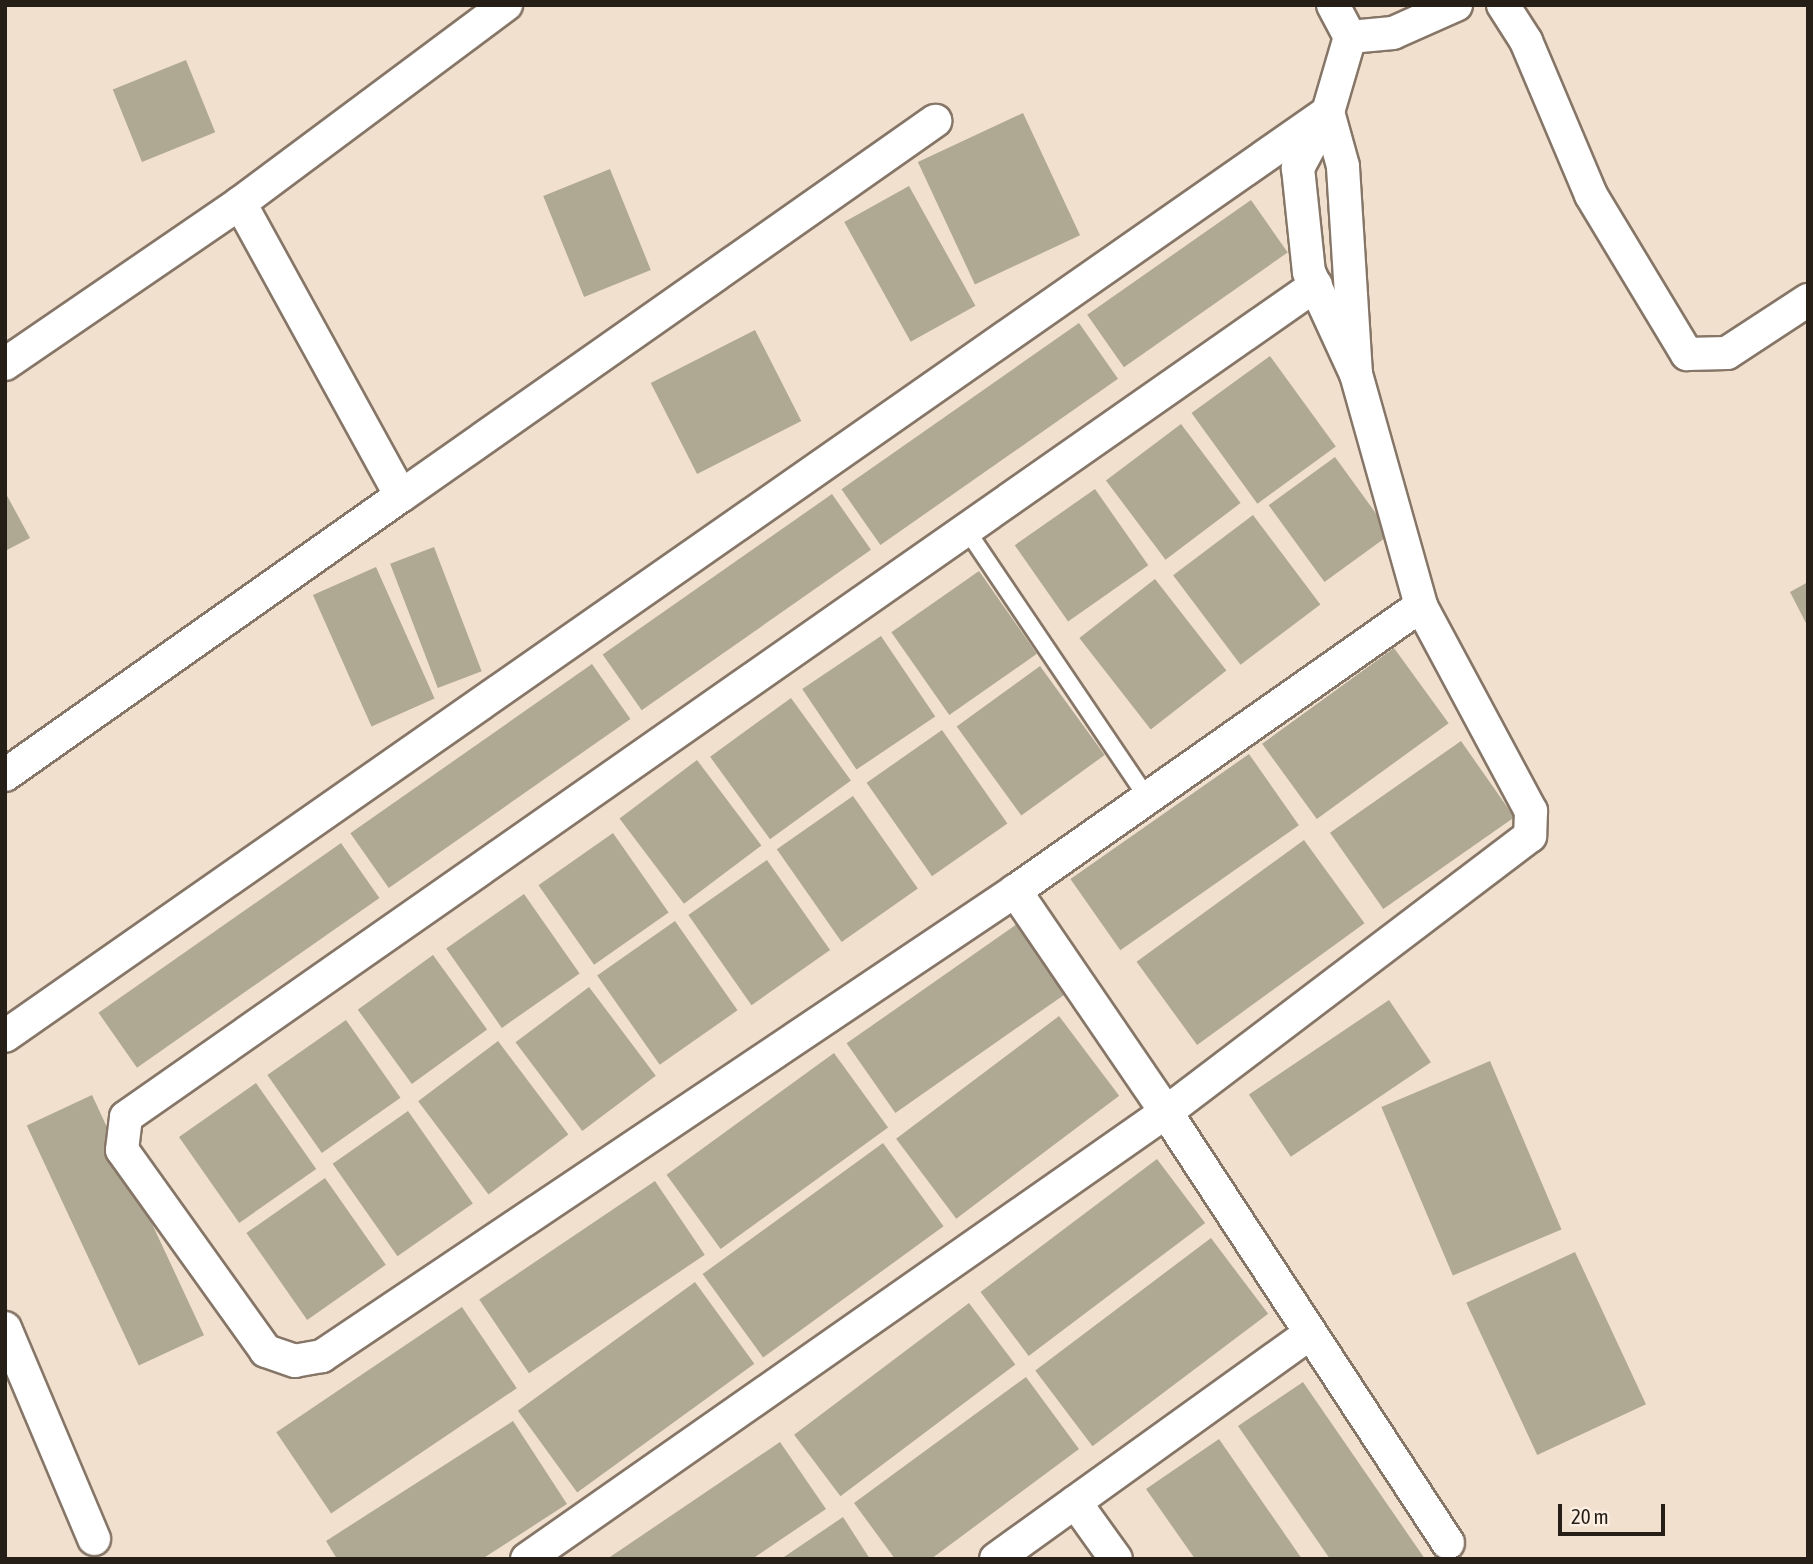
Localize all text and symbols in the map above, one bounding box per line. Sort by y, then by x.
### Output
scale bar [1561,1490,1668,1534]
text: 20 m [1571,1504,1609,1528]

